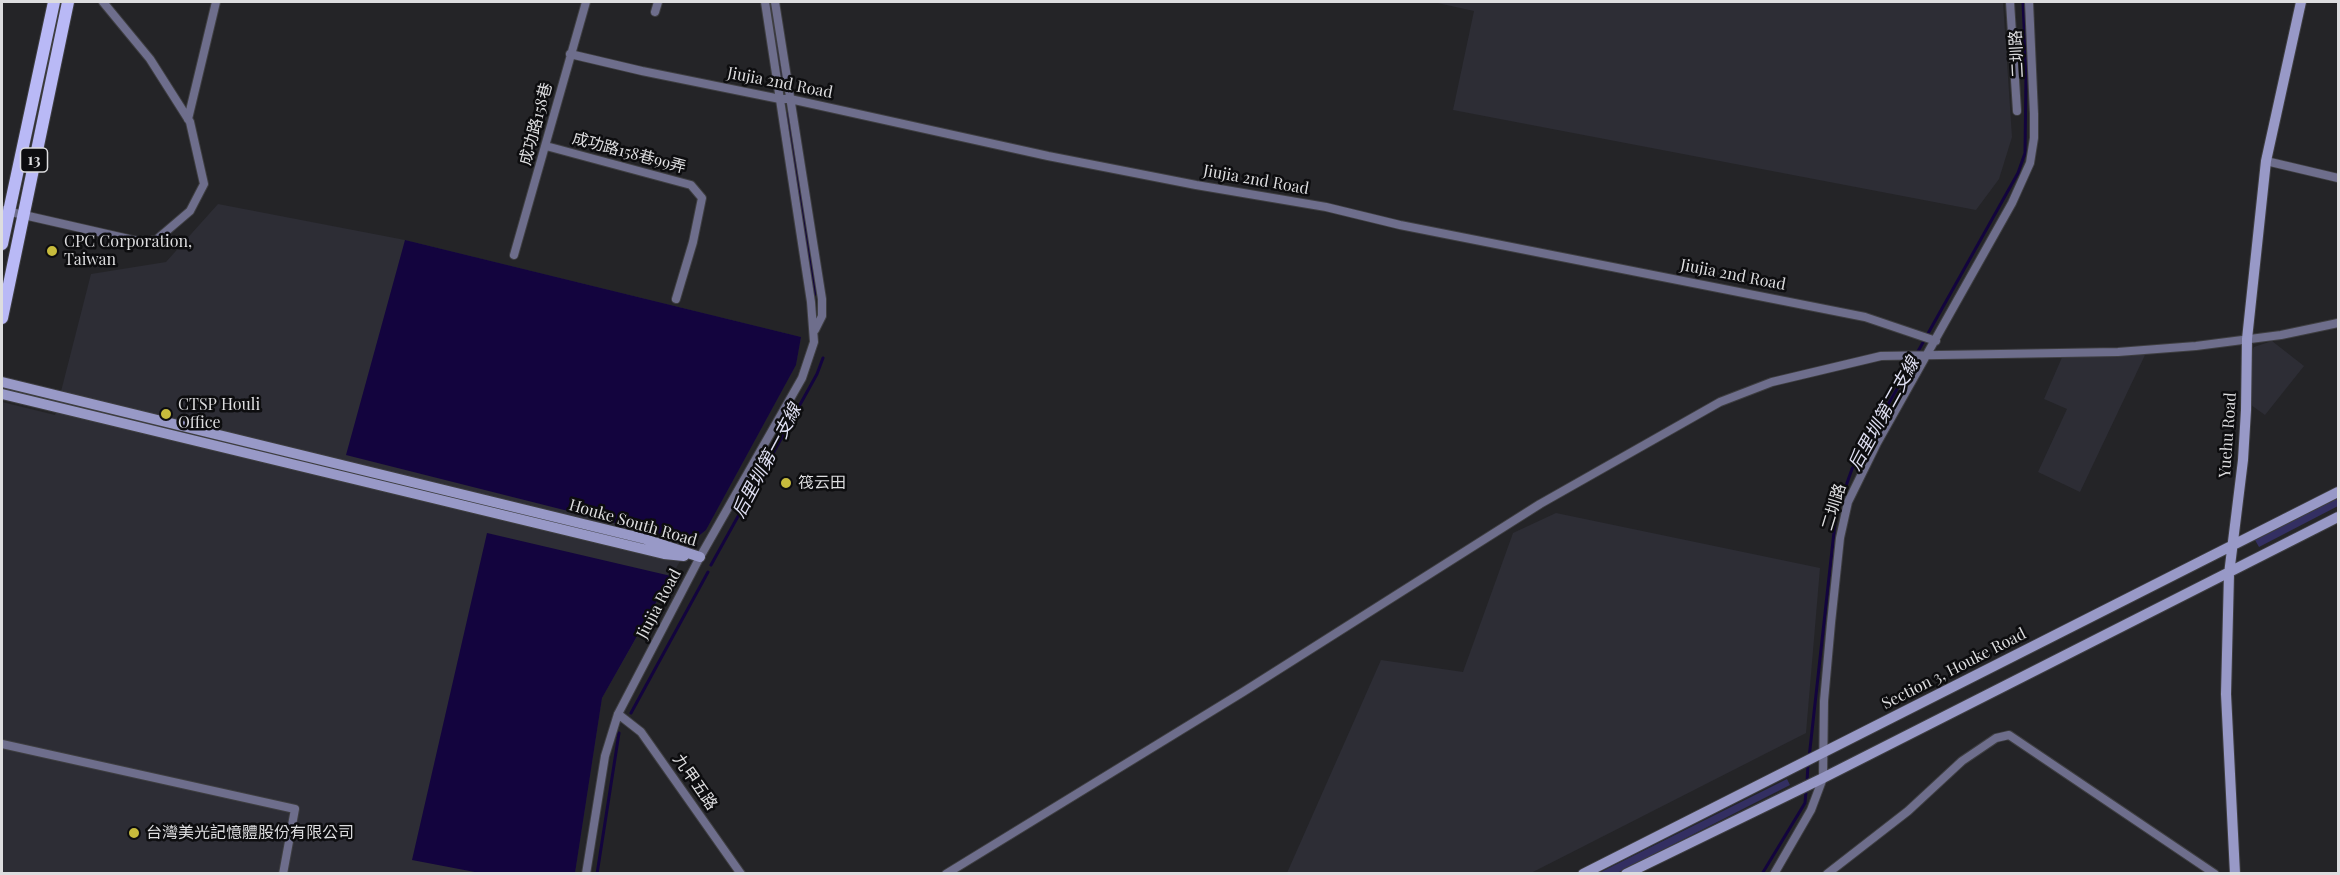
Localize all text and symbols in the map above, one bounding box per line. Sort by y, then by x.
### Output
street label: 二圳路 [2006,30,2028,78]
street label: Jiujia 2nd Road [726,63,834,103]
street label: 成功路158巷 [516,81,556,167]
street label: 成功路158巷99弄 [570,129,688,177]
road number: 13 [20,148,48,172]
street label: Jiujia 2nd Road [1202,161,1310,199]
place label: CPC Corporation, Taiwan [64,232,192,270]
marker: CPC Corporation, Taiwan [45,244,59,258]
street label: Jiujia 2nd Road [1679,255,1787,295]
water label: 后里圳第二支線 [1844,354,1924,474]
street label: Yuehu Road [2215,392,2241,478]
place label: CTSP Houli Office [178,395,260,433]
water label: 后里圳第一支線 [728,400,806,522]
marker: CTSP Houli Office [159,407,173,421]
place label: 筏云田 [798,473,846,493]
marker: 筏云田 [779,476,793,490]
street label: 二圳路 [1818,481,1850,533]
street label: Houke South Road [567,496,699,550]
street label: Jiujia Road [633,566,685,642]
street label: Section 3, Houke Road [1879,624,2029,714]
street label: 九甲五路 [669,750,721,814]
place label: 台灣美光記憶體股份有限公司 [146,823,354,843]
marker: 台灣美光記憶體股份有限公司 [127,826,141,840]

